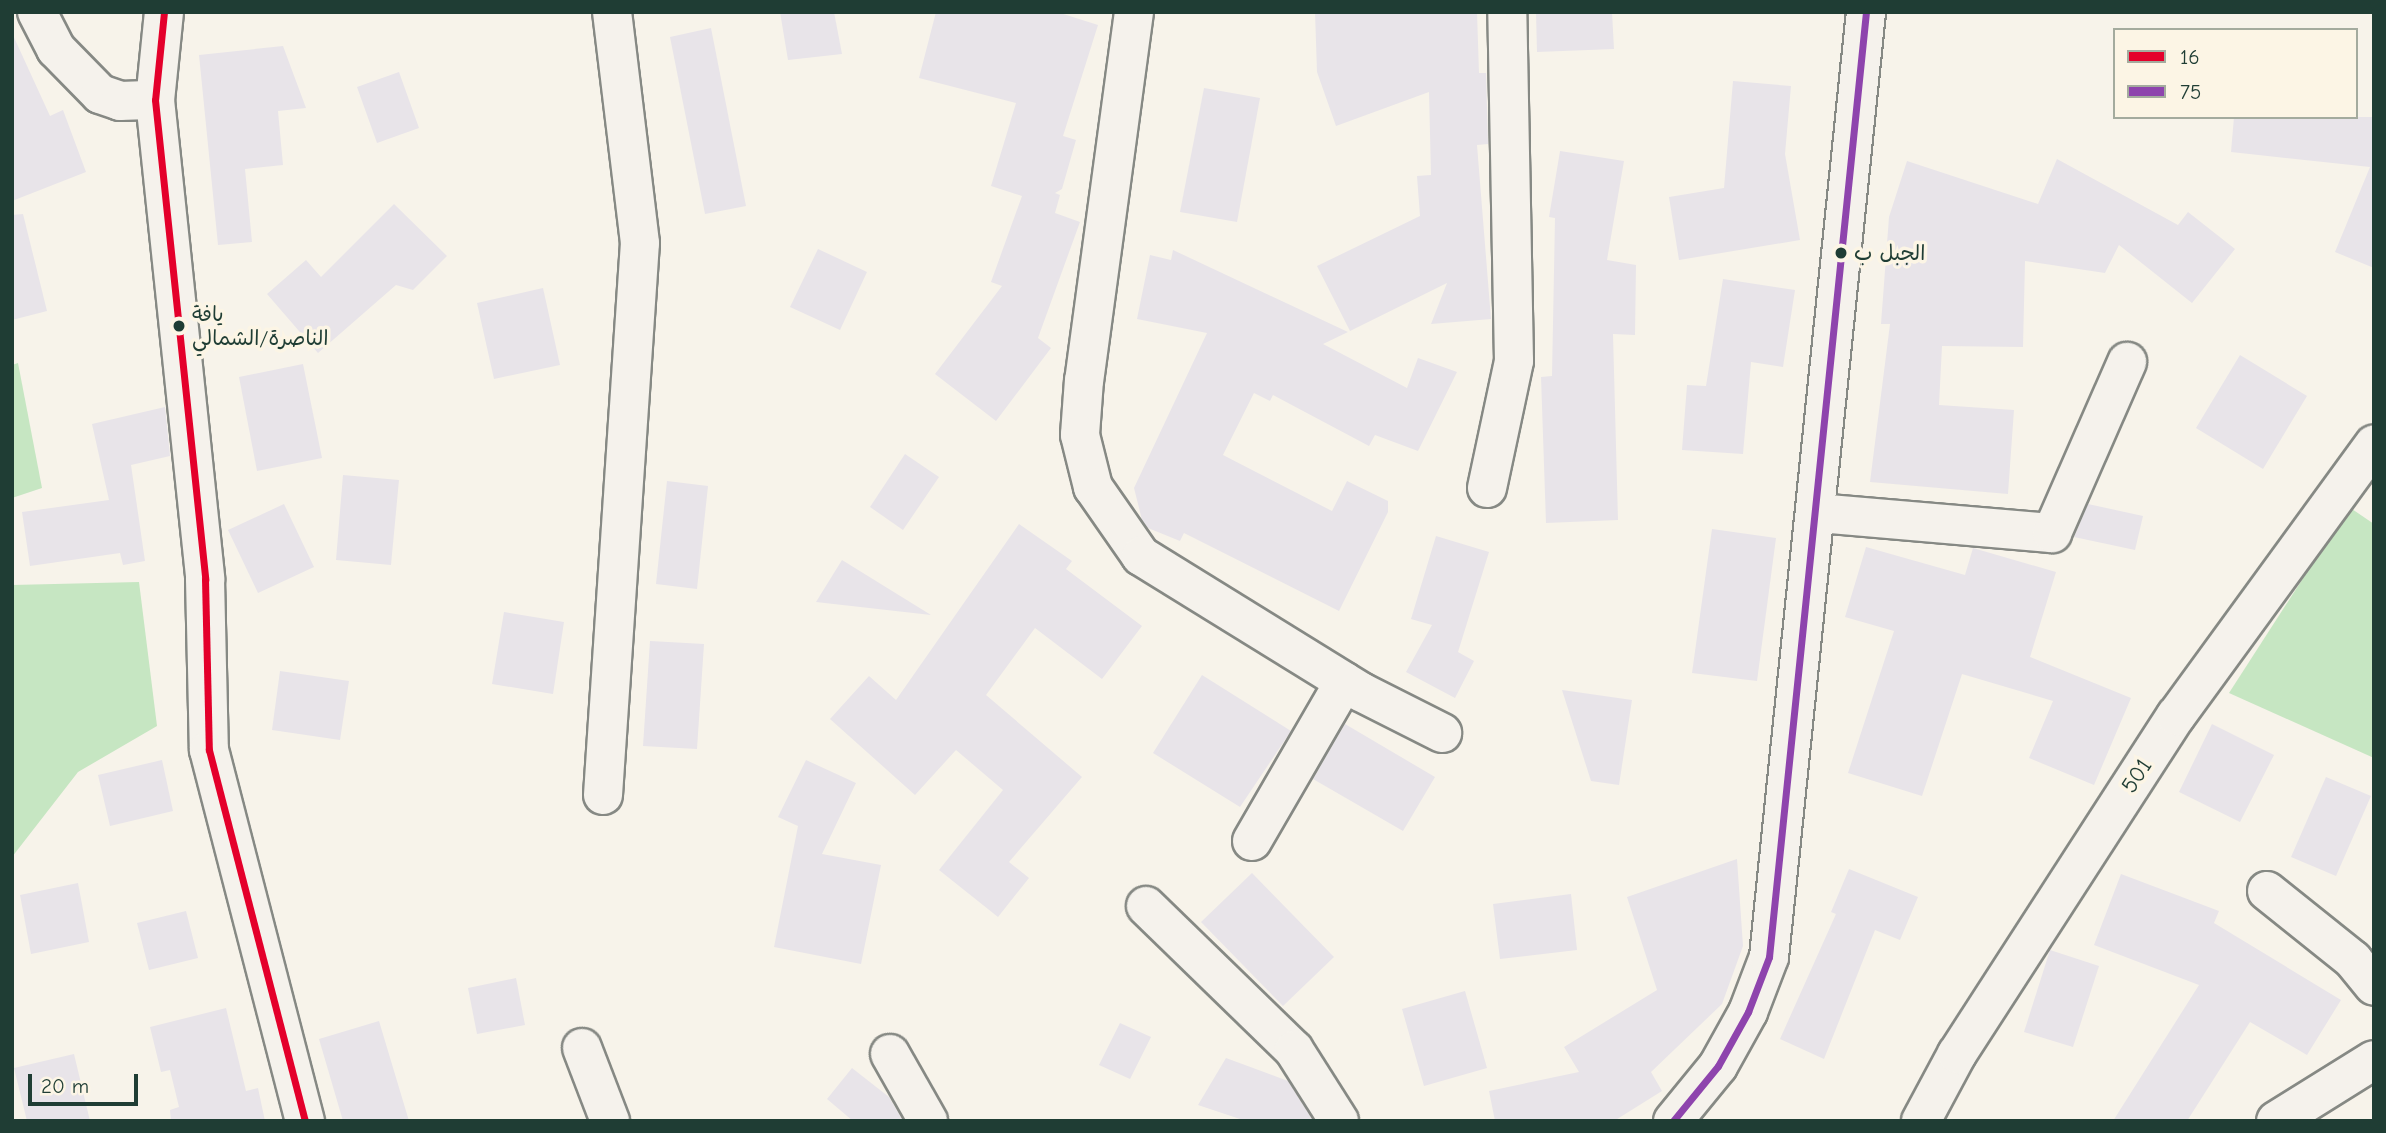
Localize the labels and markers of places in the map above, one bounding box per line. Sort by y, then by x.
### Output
place label: الجبل ب [1854,240,1925,266]
marker: الجبل ب [1834,246,1848,260]
place label: يافة الناصرة/الشمالي [192,301,328,351]
marker: يافة الناصرة/الشمالي [172,319,186,333]

